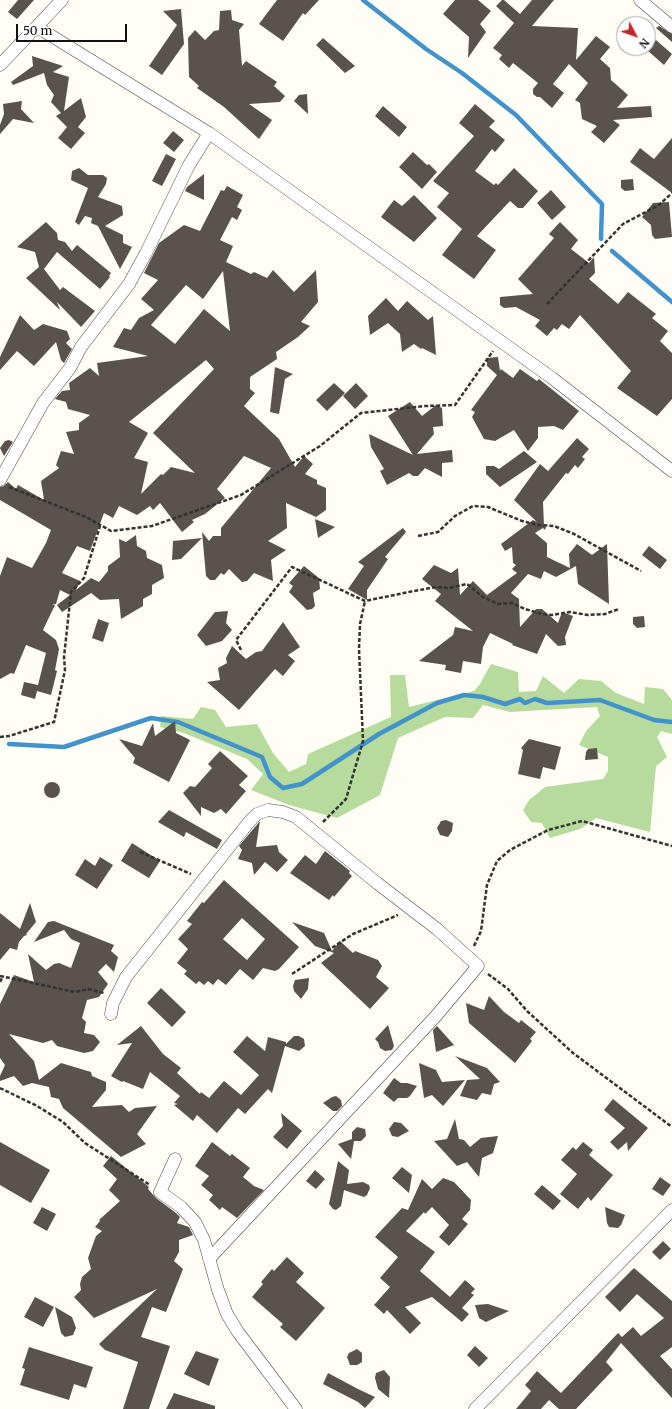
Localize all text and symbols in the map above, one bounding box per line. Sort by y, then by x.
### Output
scale bar [18,16,129,42]
north arrow [616,16,656,56]
text: 50 m [23,23,52,38]
text: N [636,35,652,51]

